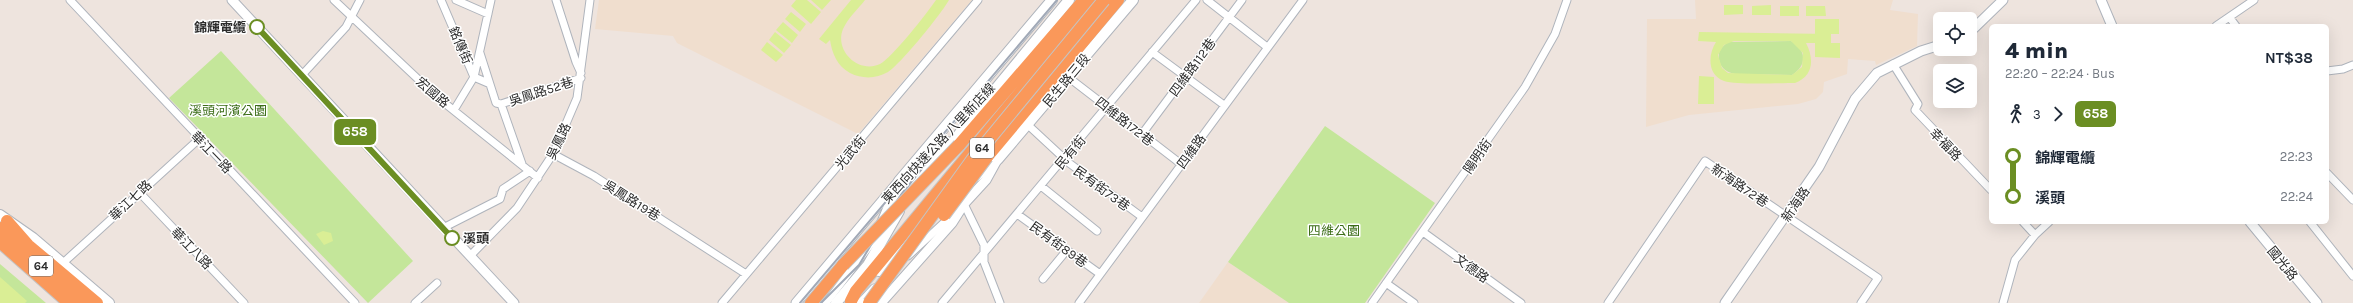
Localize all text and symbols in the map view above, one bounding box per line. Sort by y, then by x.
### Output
map controls [1933,12,1977,108]
button: locate [1933,12,1977,56]
marker: 錦輝電纜 [249,19,265,35]
place label: 錦輝電纜 [194,20,246,35]
street label: 銘傳街 [446,24,475,66]
street label: 四維路112巷 [1166,35,1218,99]
text: 4 min [2005,38,2068,64]
text: NT$38 [2265,49,2313,67]
street label: 民生路三段 [1040,51,1093,110]
button: layers [1933,64,1977,108]
text: 22:20 – 22:24 · Bus [2005,66,2115,81]
street label: 宏國路 [413,74,452,111]
street label: 吳鳳路52巷 [507,74,575,109]
street label: 東西向快速公路 八里新店線 [879,80,998,207]
street label: 四維路172巷 [1093,94,1157,149]
park label: 溪頭河濱公園 [189,103,267,118]
icon: walk [2005,103,2027,125]
icon: forward [2047,103,2069,125]
text: 658 [2083,105,2108,122]
text: 3 [2033,107,2041,122]
line badge: 658 [332,119,378,145]
street label: 吳鳳路 [543,120,574,162]
text: 658 [342,123,368,140]
street label: 幸福路 [1927,125,1965,164]
street label: 華江一路 [188,128,235,176]
street label: 四維路 [1174,131,1209,171]
street label: 光武街 [832,133,869,172]
street label: 民有街 [1052,133,1089,172]
street label: 陽明街 [1460,136,1495,177]
road number: 64 [970,138,994,158]
text: 錦輝電纜 [2035,149,2095,167]
text: 22:23 [2280,149,2313,164]
street label: 新海路72巷 [1708,161,1771,210]
street label: 民有街73巷 [1071,163,1133,214]
street label: 華江七路 [106,177,154,224]
street label: 吳鳳路19巷 [601,177,663,224]
street label: 新海路 [1778,184,1813,225]
text: 溪頭 [2035,189,2065,207]
text: 22:24 [2280,189,2313,204]
street label: 民有街89巷 [1027,218,1090,270]
park label: 四維公園 [1308,223,1360,238]
street label: 華江八路 [168,224,215,272]
marker: 溪頭 [444,230,460,246]
place label: 溪頭 [463,231,490,246]
street label: 國光路 [2265,243,2301,283]
street label: 文德路 [1452,251,1492,286]
road number: 64 [29,256,53,276]

